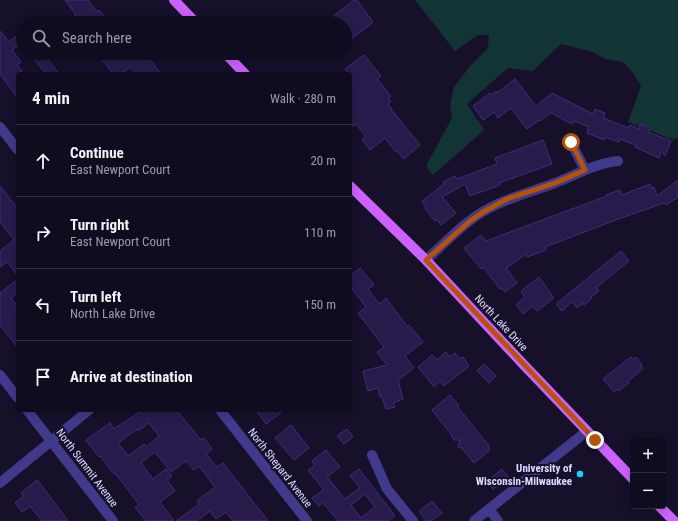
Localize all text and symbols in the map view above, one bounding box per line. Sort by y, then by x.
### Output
search box [16,16,352,60]
icon: search [30,27,52,49]
text: Search here [62,29,132,47]
text: 4 min [32,88,70,108]
text: Walk · 280 m [270,91,336,106]
route start [562,133,580,151]
text: Continue [70,144,124,162]
icon: ahead [32,150,54,172]
text: 20 m [310,153,336,168]
text: East Newport Court [70,162,170,177]
text: Turn right [70,216,129,234]
icon: right [32,222,54,244]
text: 110 m [304,225,336,240]
text: East Newport Court [70,234,170,249]
text: Turn left [70,288,121,306]
street label: North Lake Drive [472,292,530,354]
icon: left [32,294,54,316]
text: 150 m [304,297,336,312]
text: North Lake Drive [70,306,155,321]
icon: arrive [32,366,54,388]
text: Arrive at destination [70,368,193,386]
street label: North Summit Avenue [53,426,121,510]
street label: North Shepard Avenue [245,426,315,510]
route end [586,431,604,449]
map controls [630,437,666,509]
button: + [630,437,666,473]
place label: University of Wisconsin-Milwaukee [476,462,572,488]
marker: University of Wisconsin-Milwaukee [575,469,585,479]
button: − [630,473,666,509]

